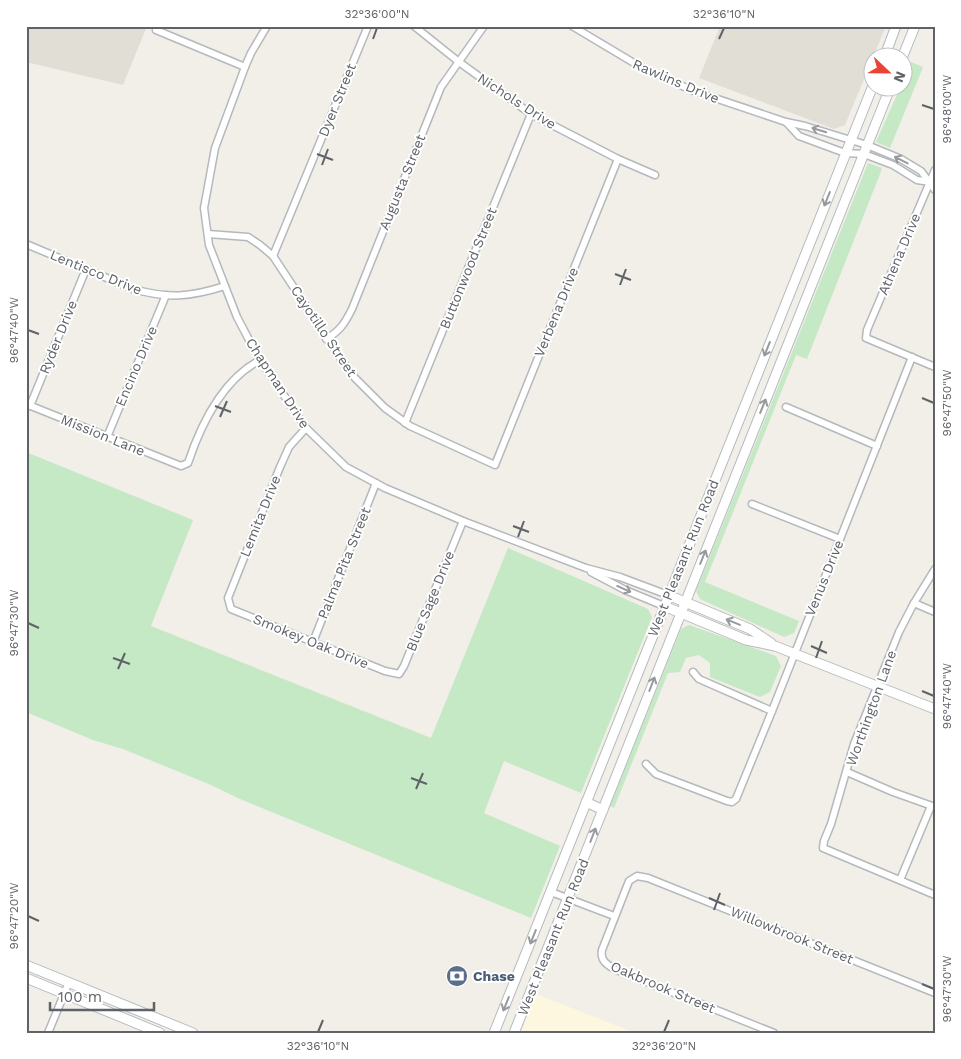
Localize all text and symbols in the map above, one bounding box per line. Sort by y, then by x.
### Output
text: 32°36'00"N [344,7,410,21]
text: 32°36'10"N [693,7,755,21]
north arrow [864,48,914,98]
street label: Rawlins Drive [630,56,722,106]
street label: Dyer Street [315,61,359,139]
text: N [891,69,909,85]
street label: Nichols Drive [475,70,559,132]
text: 96°48'00"W [940,74,954,143]
one-way arrow [811,125,827,135]
street label: Augusta Street [376,132,428,232]
one-way arrow [894,155,909,165]
one-way arrow [822,190,831,206]
street label: Buttonwood Street [436,205,500,331]
street label: Athena Drive [875,211,923,297]
street label: Lentisco Drive [48,246,144,298]
street label: Verbena Drive [531,265,581,359]
street label: Cayotillo Street [288,283,360,380]
text: 96°47'40"W [7,296,21,363]
street label: Ryder Drive [36,298,80,376]
street label: Encino Drive [112,323,160,409]
street label: Chapman Drive [243,335,313,431]
one-way arrow [762,341,771,357]
text: 96°47'50"W [940,369,954,437]
one-way arrow [759,399,769,414]
street label: Mission Lane [59,411,147,459]
street label: Lemita Drive [236,473,284,559]
street label: West Pleasant Run Road [644,477,722,639]
street label: Palma Pita Street [314,505,374,621]
street label: Venus Drive [801,538,847,618]
street label: Blue Sage Drive [403,548,457,654]
one-way arrow [699,550,708,565]
one-way arrow [616,585,631,595]
text: 96°47'30"W [7,589,21,657]
street label: Smokey Oak Drive [251,610,371,672]
one-way arrow [726,617,741,626]
street label: Worthington Lane [843,648,899,768]
text: 96°47'40"W [940,662,954,729]
one-way arrow [648,677,657,692]
one-way arrow [589,828,598,844]
street label: West Pleasant Run Road [514,856,592,1018]
text: 96°47'20"W [7,882,21,950]
street label: Willowbrook Street [728,903,856,967]
one-way arrow [528,929,538,944]
text: 96°47'30"W [940,955,954,1023]
street label: Oakbrook Street [608,958,718,1016]
bank icon: Chase [445,964,469,988]
place label: Chase [473,968,515,984]
scale bar [50,979,154,1011]
text: 100 m [58,988,102,1006]
one-way arrow [501,996,510,1011]
text: 32°36'10"N [287,1039,349,1053]
text: 32°36'20"N [632,1039,696,1053]

